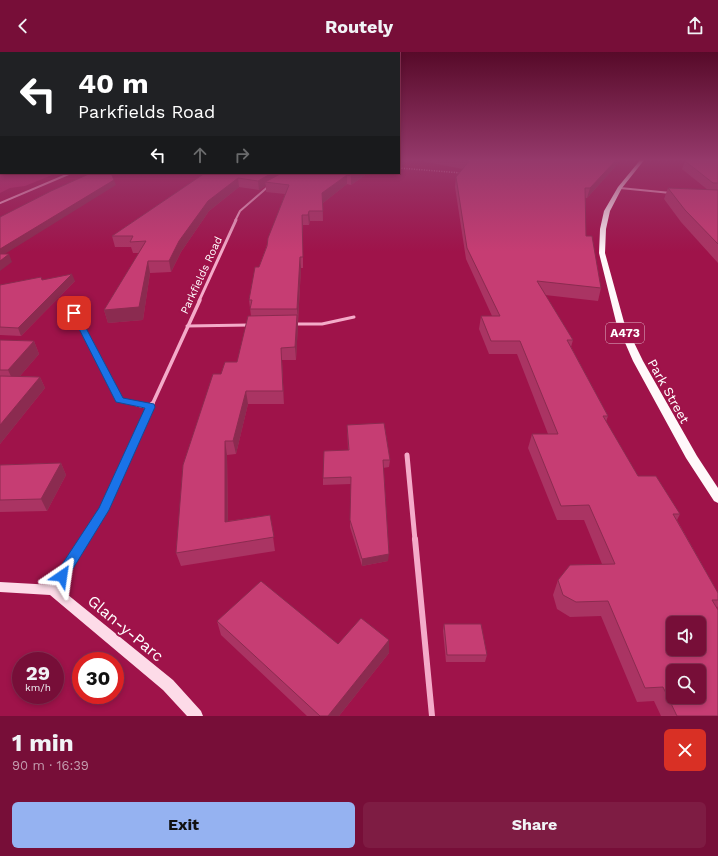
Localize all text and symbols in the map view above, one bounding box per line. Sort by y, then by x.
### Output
icon: back [12,15,34,37]
icon: share [684,15,706,37]
text: Routely [325,16,393,37]
text: 40 m [78,67,148,100]
icon: left [12,68,64,120]
text: Parkfields Road [78,101,215,122]
icon: left [147,144,169,166]
icon: ahead [189,144,211,166]
icon: right [231,144,253,166]
street label: Parkfields Road [178,234,225,316]
pin [57,296,91,330]
icon: arrive [63,302,85,324]
road number: A473 [606,323,644,343]
street label: Park Street [645,356,693,427]
position arrow [41,555,83,597]
street label: Glan-y-Parc [84,591,168,666]
map controls [666,616,706,704]
button: sound [666,616,706,656]
speed limit sign: 30 [72,652,124,704]
text: 29 [26,661,50,685]
button: search [666,664,706,704]
text: km/h [25,682,51,693]
text: 1 min [12,729,74,757]
button: close [664,729,706,771]
text: 90 m · 16:39 [12,758,89,773]
button: Exit [12,802,355,848]
button: Share [363,802,706,848]

